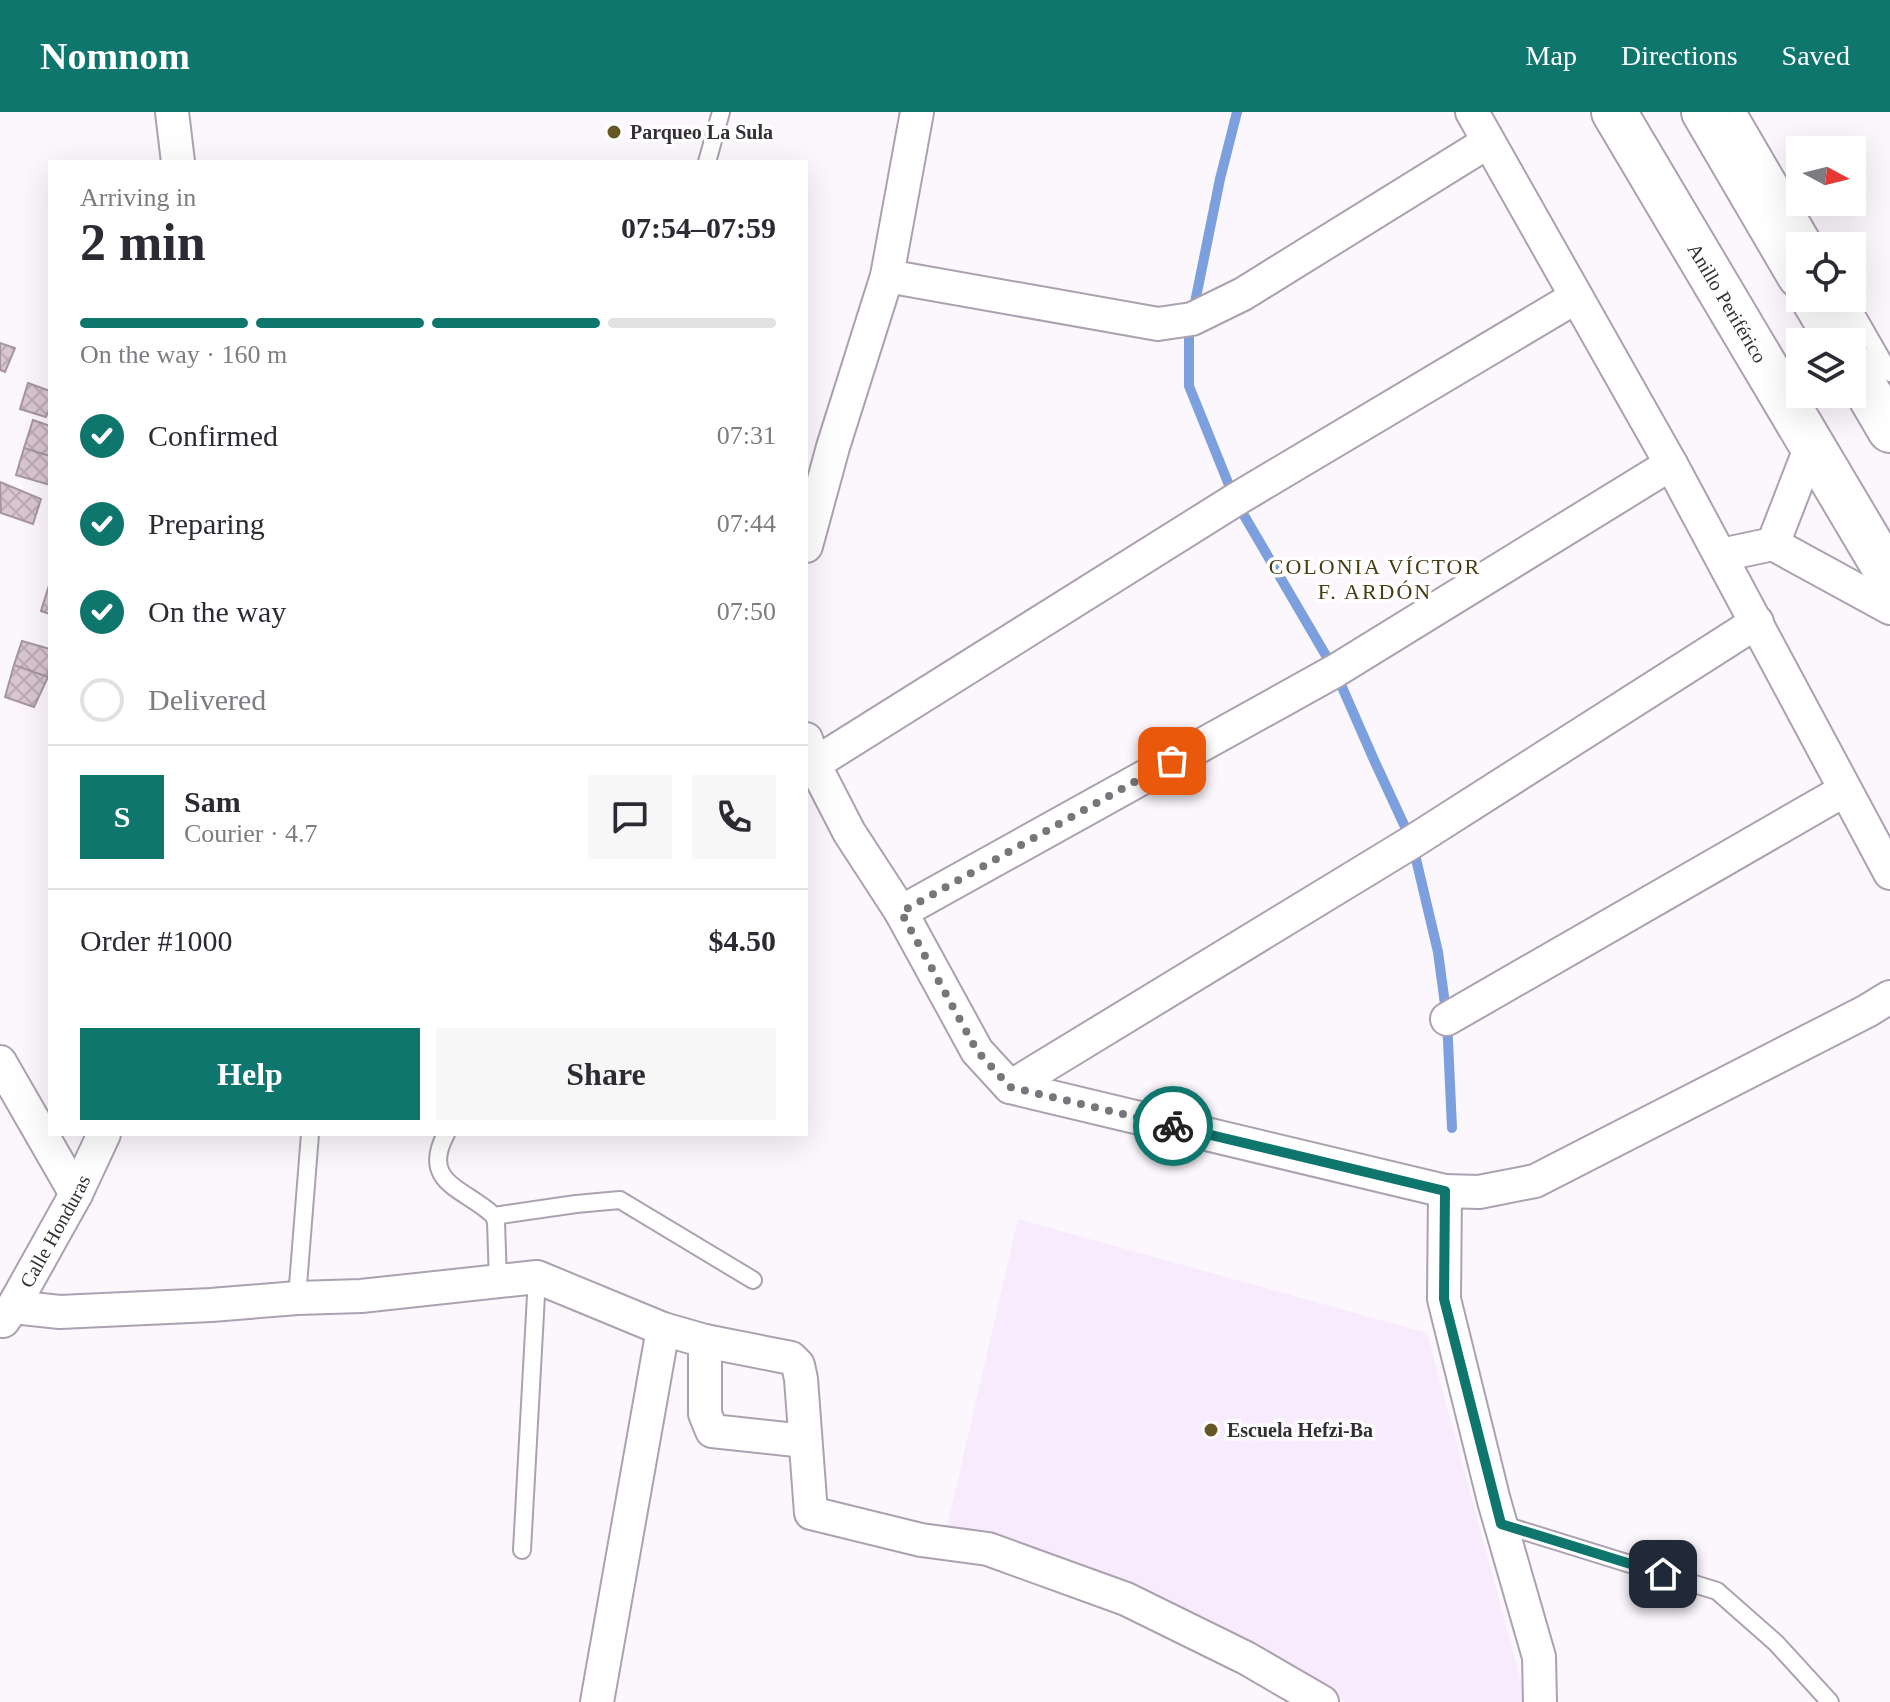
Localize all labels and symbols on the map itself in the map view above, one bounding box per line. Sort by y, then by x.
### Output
place label: Parqueo La Sula [630,121,773,144]
marker: Parqueo La Sula [605,123,623,141]
north arrow [1786,136,1866,216]
street label: Anillo Periférico [1683,239,1771,367]
district label: COLONIA VÍCTOR F. ARDÓN [1269,554,1481,604]
pin [1138,727,1206,795]
courier [1133,1086,1213,1166]
street label: Calle Honduras [15,1171,94,1291]
place label: Escuela Hefzi-Ba [1227,1419,1373,1441]
marker: Escuela Hefzi-Ba [1202,1421,1220,1439]
pin [1629,1540,1697,1608]

